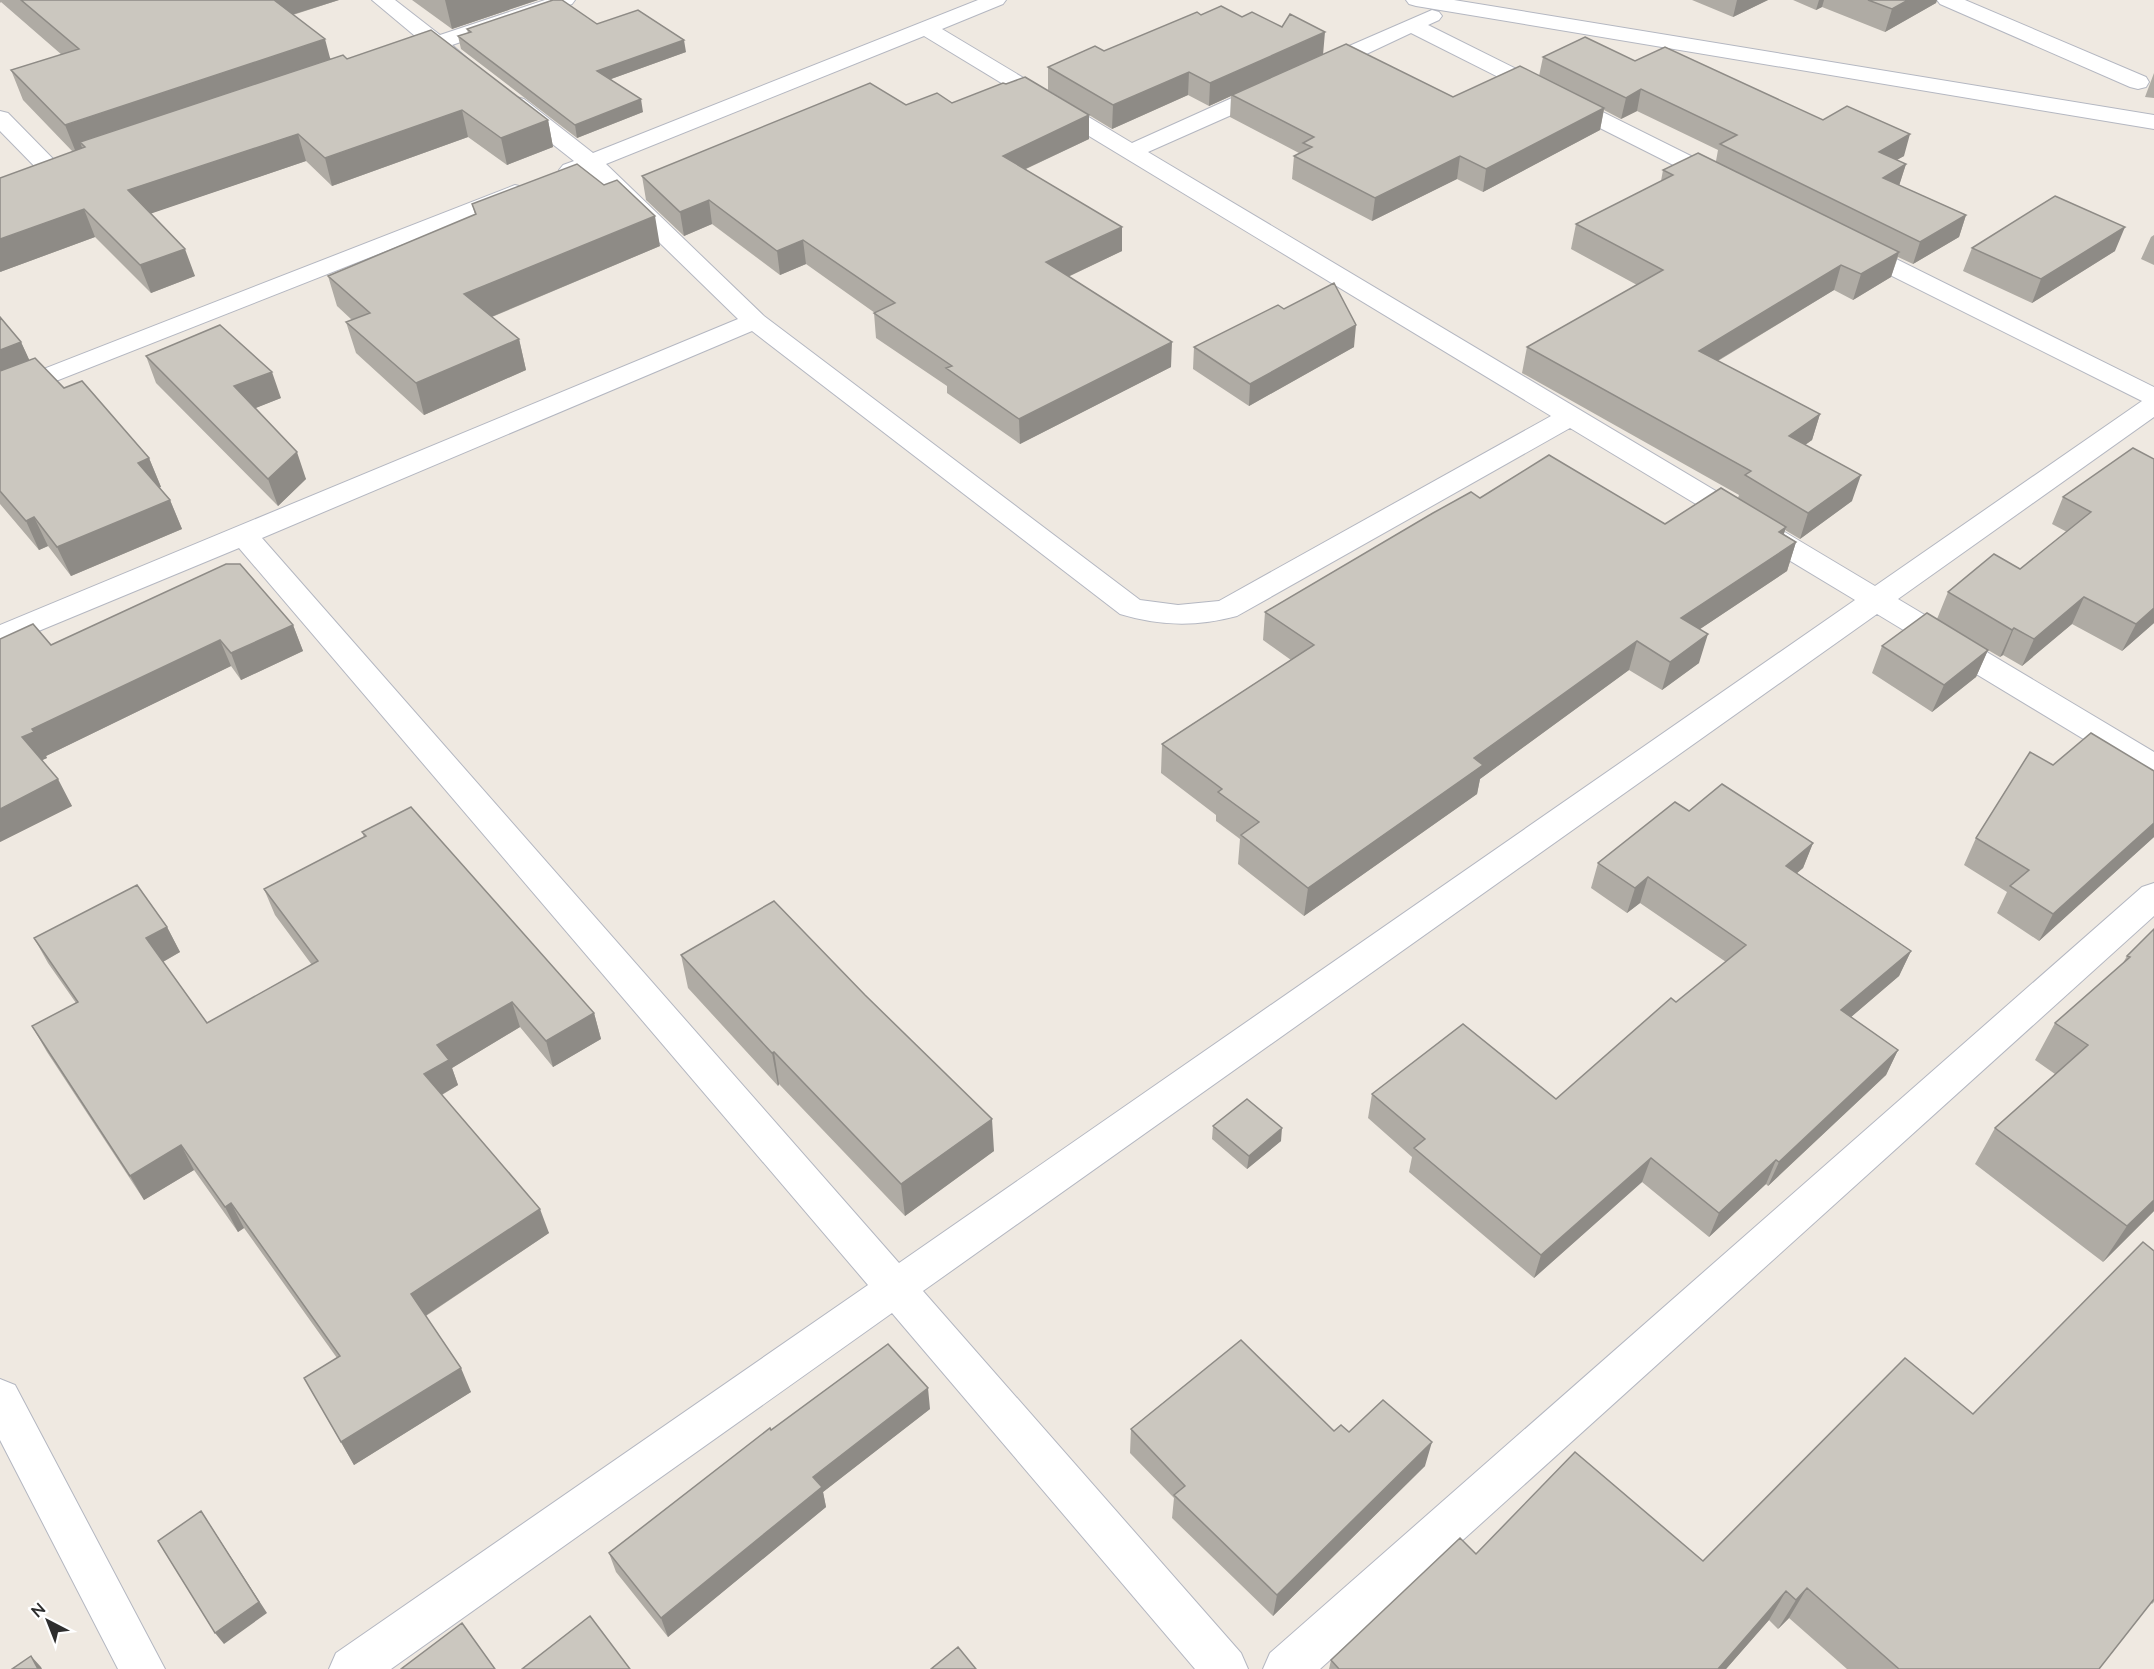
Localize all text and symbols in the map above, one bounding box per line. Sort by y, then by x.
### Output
north arrow [18,1591,78,1651]
text: N [27,1598,49,1621]

